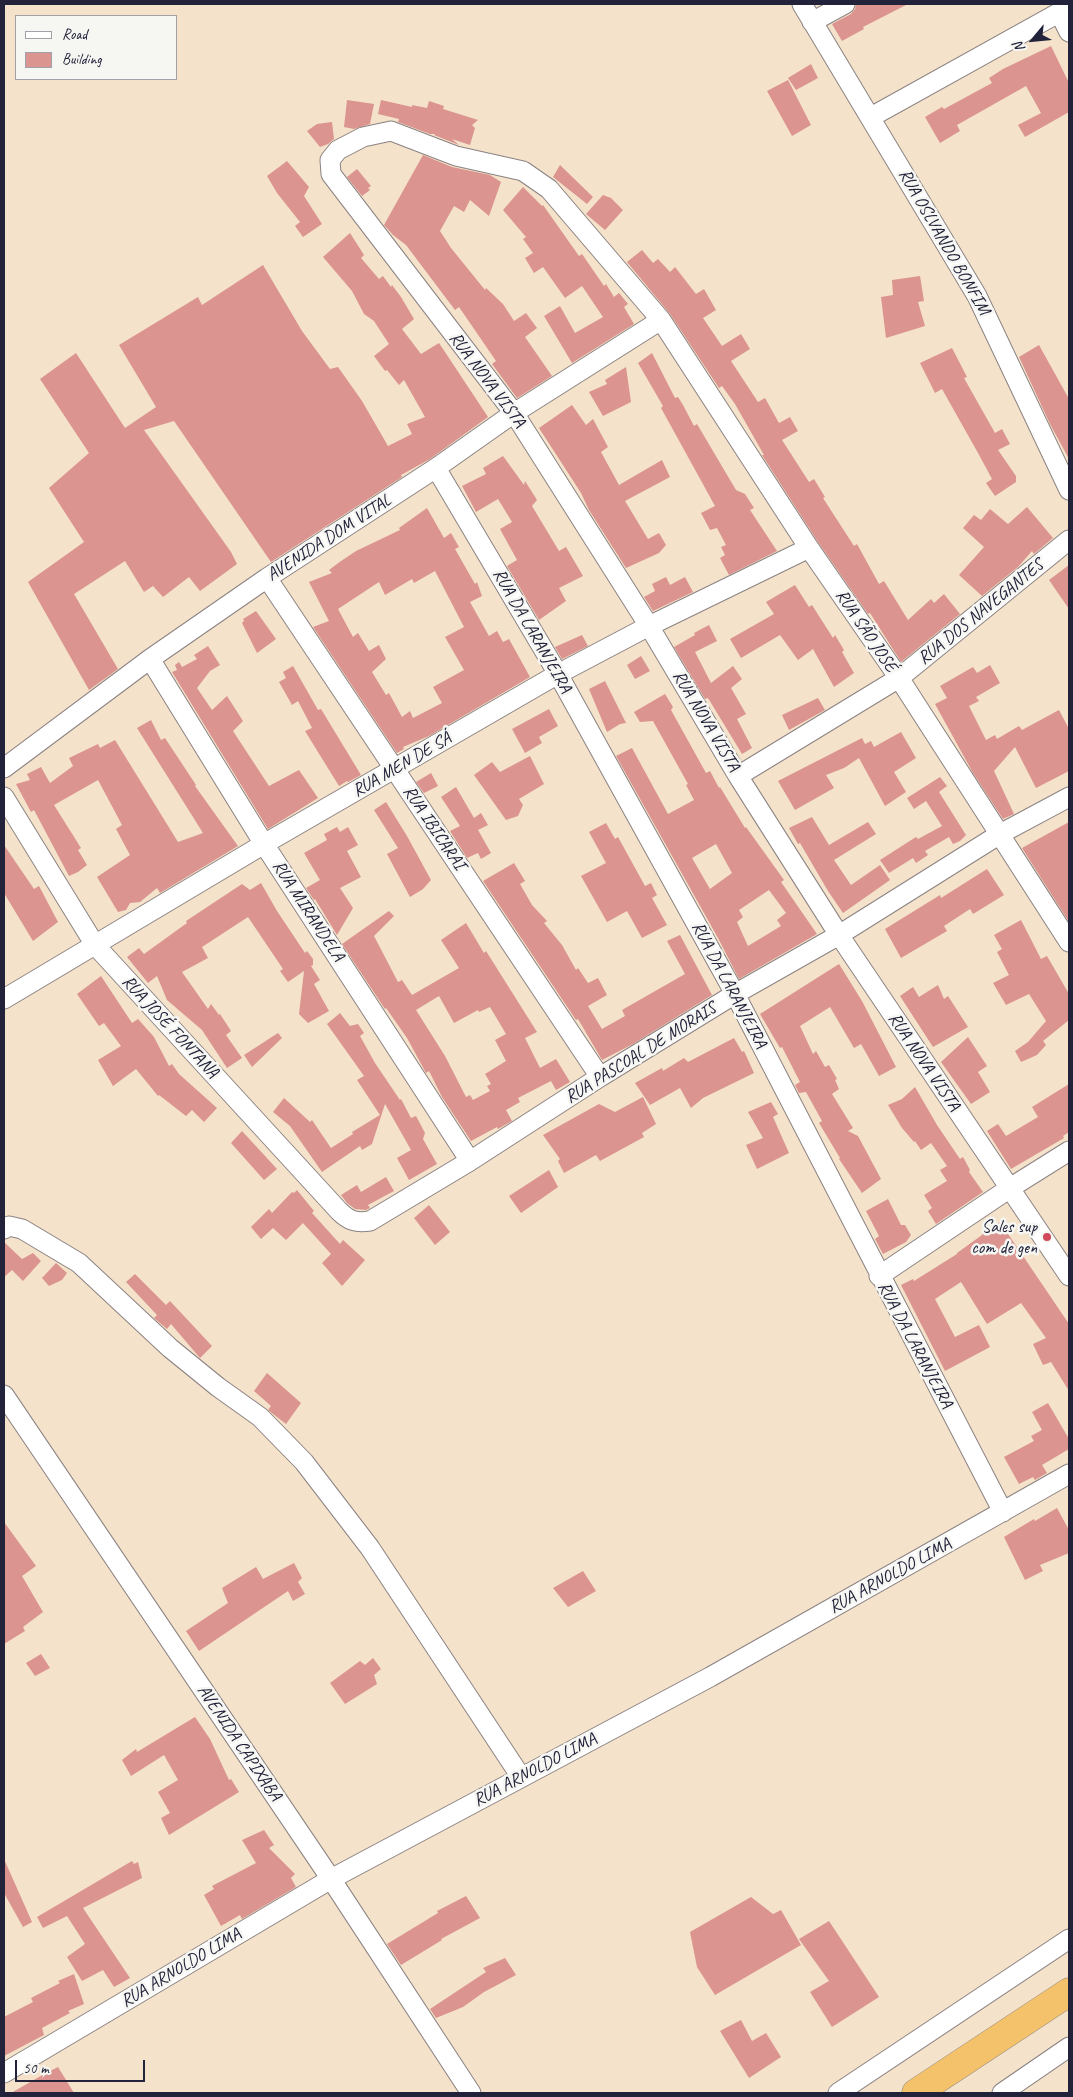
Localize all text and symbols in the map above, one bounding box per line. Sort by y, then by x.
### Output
legend [15,15,178,80]
north arrow [1008,15,1058,65]
text: Road [62,25,87,44]
text: N [1010,39,1029,55]
text: Building [62,50,101,69]
street label: RUA OSLVANDO BONFIM [893,165,995,319]
street label: RUA NOVA VISTA [444,328,530,432]
street label: AVENIDA DOM VITAL [263,490,395,586]
street label: RUA DOS NAVEGANTES [914,555,1048,669]
street label: RUA DA LARANJEIRA [488,565,576,697]
street label: RUA SÃO JOSÉ [830,586,902,676]
street label: RUA NOVA VISTA [667,667,745,775]
street label: RUA MEN DE SÁ [349,728,455,802]
street label: RUA IBICARAI [398,782,470,874]
street label: RUA MIRANDELA [267,857,349,965]
street label: RUA DA LARANJEIRA [687,918,771,1052]
street label: RUA JOSÉ FONTANA [117,971,223,1083]
street label: RUA PASCOAL DE MORAIS [561,998,721,1108]
street label: RUA NOVA VISTA [883,1009,965,1115]
place label: Sales sup com de gen [971,1216,1037,1258]
marker: Sales sup com de gen [1041,1231,1053,1243]
street label: RUA DA LARANJEIRA [873,1278,957,1412]
street label: RUA ARNOLDO LIMA [825,1534,955,1618]
street label: AVENIDA CAPIXABA [192,1681,286,1805]
street label: RUA ARNOLDO LIMA [470,1728,600,1812]
street label: RUA ARNOLDO LIMA [117,1924,245,2012]
scale bar [18,2050,148,2082]
text: 50 m [23,2059,49,2078]

